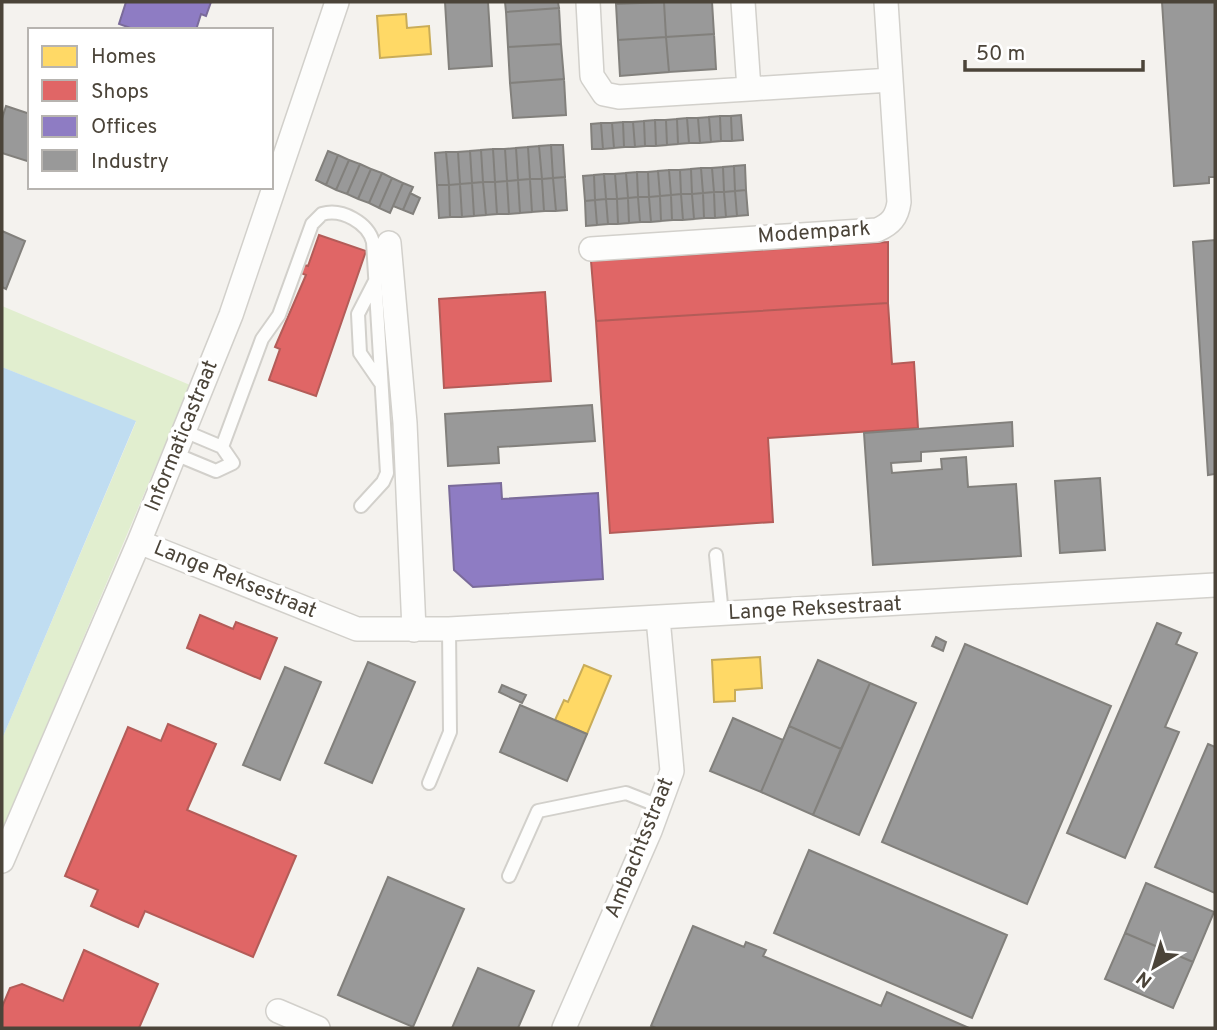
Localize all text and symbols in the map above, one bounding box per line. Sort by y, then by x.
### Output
legend [28,28,273,189]
scale bar [965,28,1144,72]
text: 50 m [976,41,1025,68]
text: Homes [91,44,156,71]
text: Shops [91,79,149,106]
text: Offices [91,114,157,141]
text: Industry [91,149,169,176]
street label: Modempark [757,216,871,250]
street label: Informaticastraat [139,356,225,516]
street label: Lange Reksestraat [149,535,321,625]
street label: Lange Reksestraat [728,591,902,627]
street label: Ambachtsstraat [599,774,681,922]
north arrow [1119,932,1189,1002]
text: N [1132,965,1158,992]

